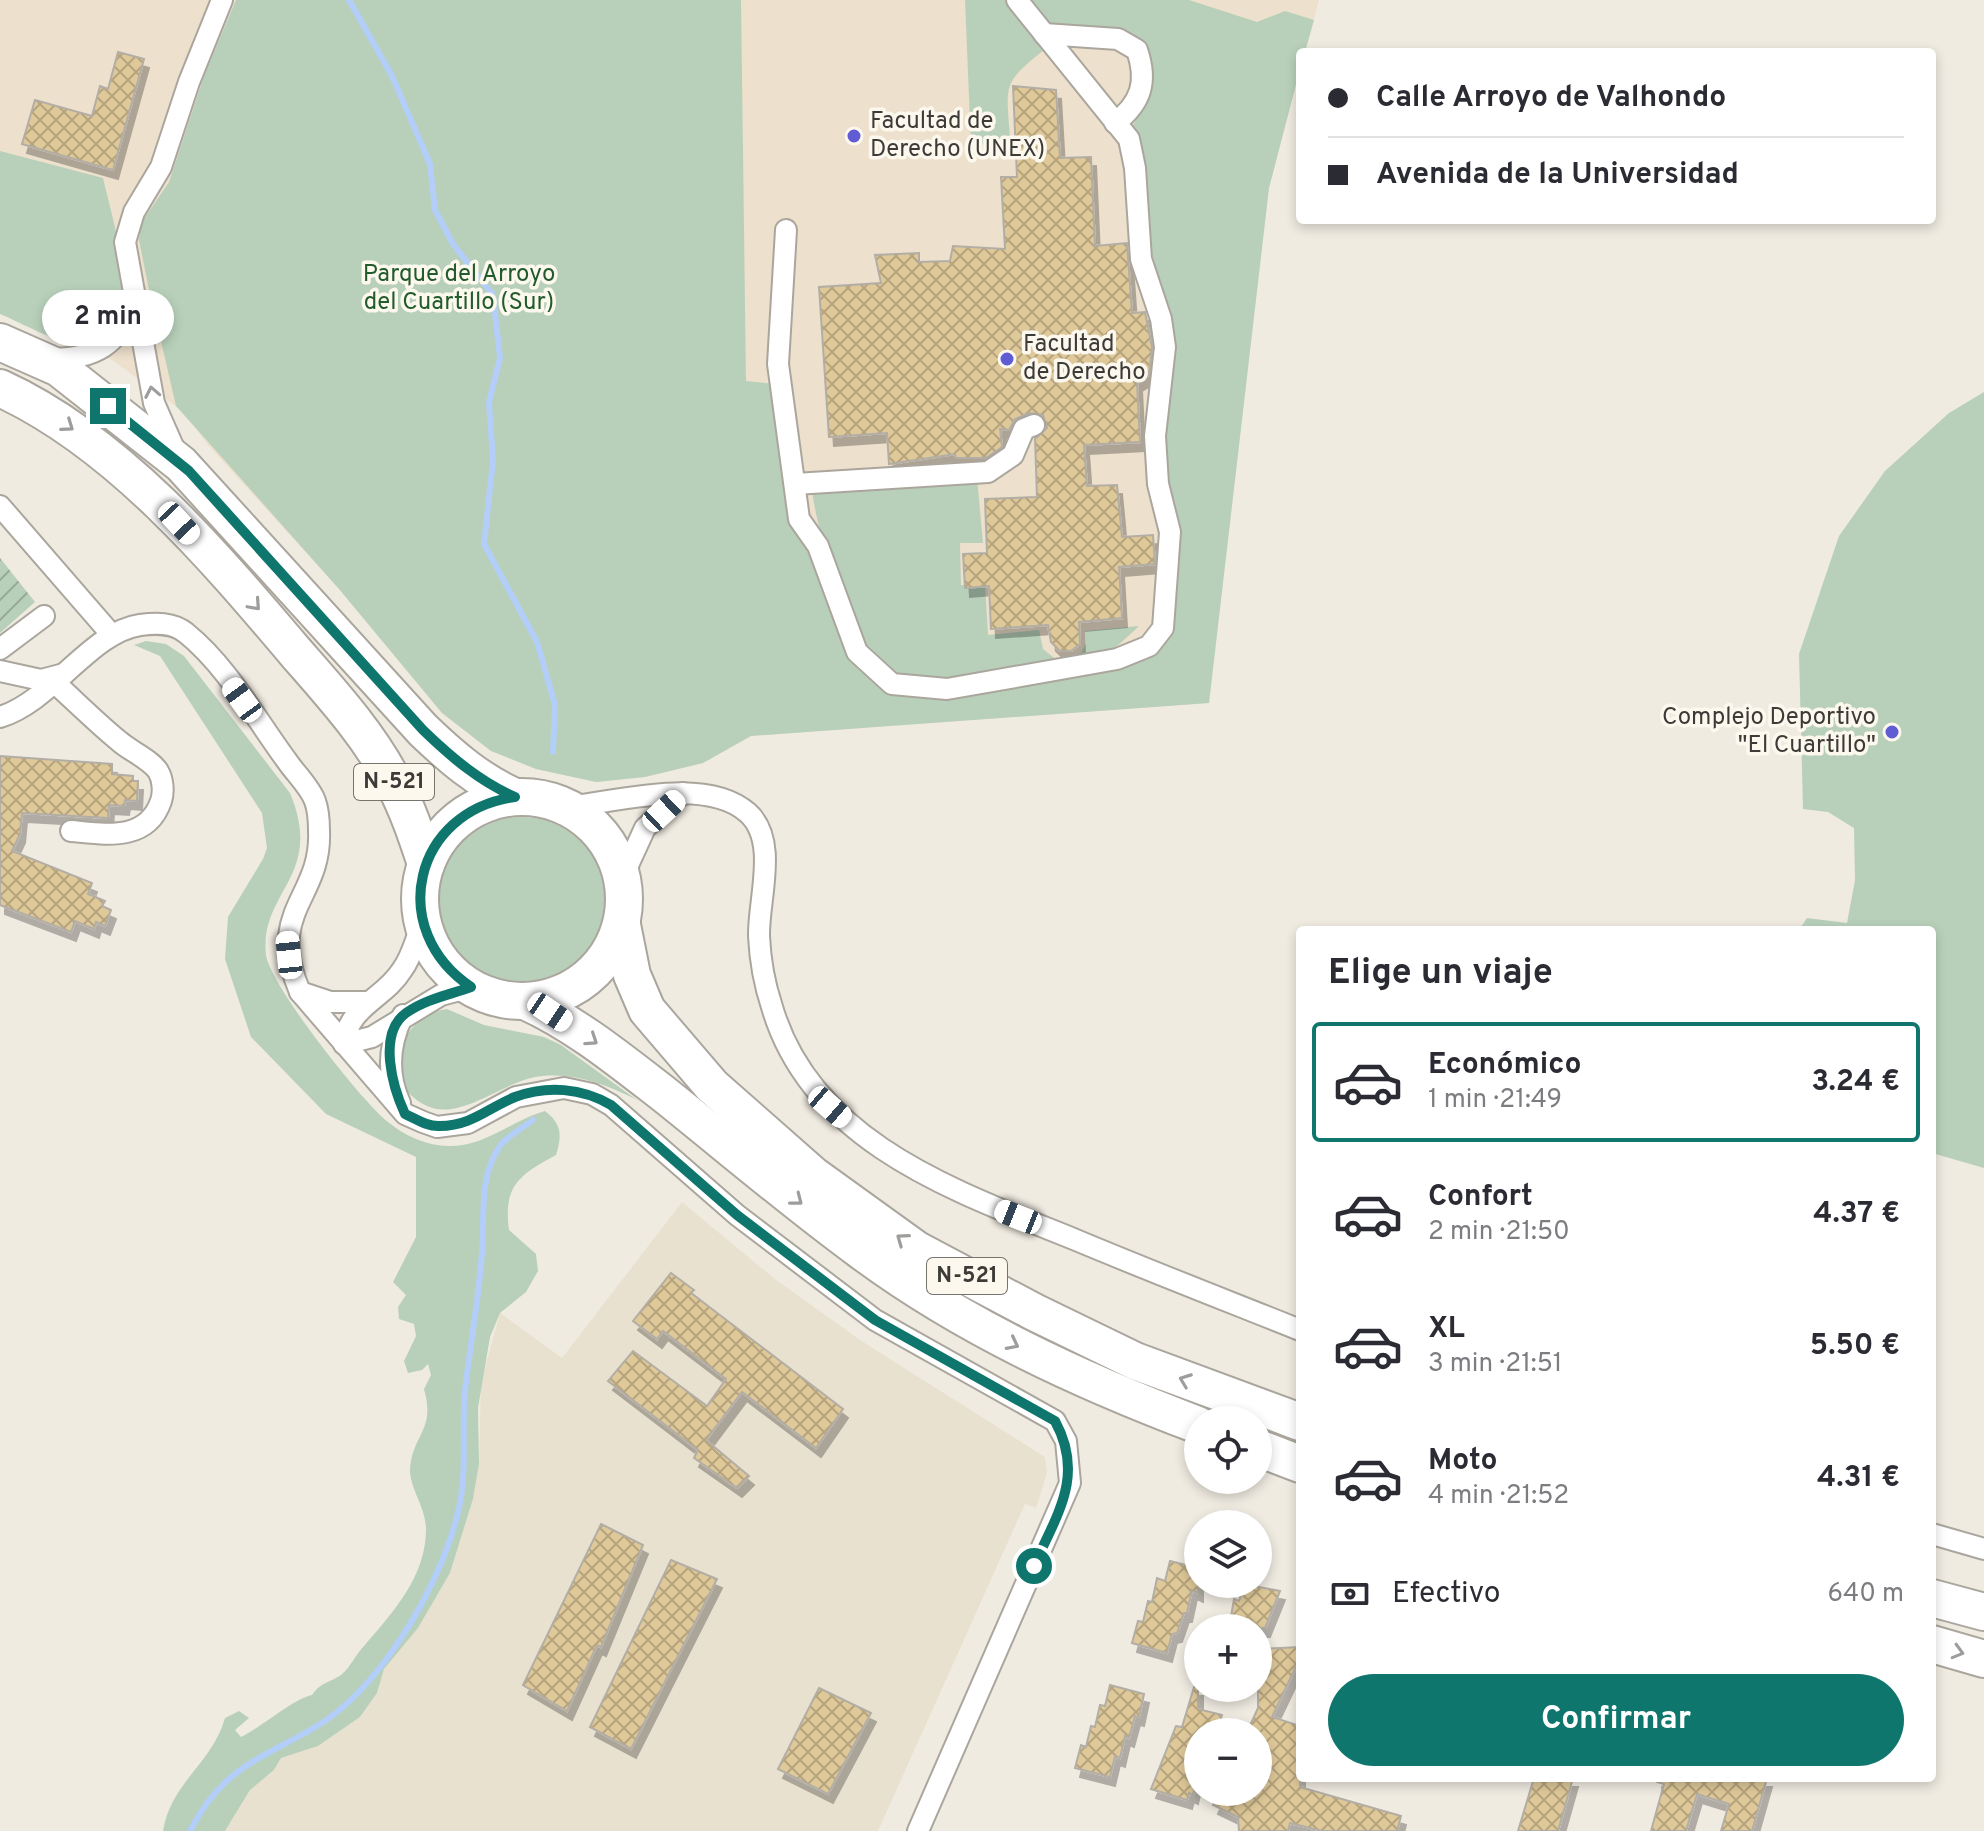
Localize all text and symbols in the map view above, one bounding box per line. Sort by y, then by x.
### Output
text: Calle Arroyo de Valhondo [1376,80,1726,117]
place label: Facultad de Derecho (UNEX) [870,107,1045,165]
marker: Facultad de Derecho (UNEX) [845,127,863,145]
text: Avenida de la Universidad [1376,157,1739,194]
park label: Parque del Arroyo del Cuartillo (Sur) [363,260,555,318]
callout: 2 min [42,290,174,346]
text: 2 min [74,301,142,334]
place label: Facultad de Derecho [1023,330,1146,388]
marker: Facultad de Derecho [998,350,1016,368]
one-way arrow [144,385,161,399]
route end [90,388,126,424]
one-way arrow [59,416,73,431]
car [154,497,204,549]
one-way arrow [246,596,260,611]
car [218,674,266,726]
place label: Complejo Deportivo "El Cuartillo" [1662,703,1876,761]
marker: Complejo Deportivo "El Cuartillo" [1883,723,1901,741]
road number: N-521 [354,764,434,800]
car [638,786,690,836]
car [275,930,303,980]
text: Elige un viaje [1328,951,1553,997]
car [523,989,577,1035]
one-way arrow [583,1030,597,1045]
icon: car [1332,1046,1404,1118]
text: Económico [1428,1047,1581,1084]
text: 3.24 € [1811,1064,1900,1101]
car [804,1082,856,1132]
text: 1 min · 21:49 [1428,1084,1562,1117]
icon: car [1332,1178,1404,1250]
text: Confort [1428,1179,1533,1216]
one-way arrow [788,1190,802,1205]
text: 4.37 € [1813,1196,1900,1233]
car [991,1197,1045,1237]
text: 2 min · 21:50 [1428,1216,1570,1249]
one-way arrow [897,1235,911,1249]
road number: N-521 [927,1258,1007,1294]
icon: car [1332,1310,1404,1382]
text: XL [1428,1311,1465,1348]
text: 5.50 € [1810,1328,1900,1365]
one-way arrow [1004,1334,1019,1349]
text: 3 min · 21:51 [1428,1348,1563,1381]
one-way arrow [1179,1374,1193,1390]
map controls [1184,1406,1272,1806]
button: locate [1184,1406,1272,1494]
icon: car [1332,1442,1404,1514]
text: Moto [1428,1443,1498,1480]
text: 4.31 € [1817,1460,1900,1497]
text: 4 min · 21:52 [1428,1480,1569,1513]
button: layers [1184,1510,1272,1598]
route start [1016,1548,1052,1584]
icon: cash [1328,1572,1372,1616]
text: Efectivo [1392,1576,1501,1613]
text: 640 m [1828,1578,1904,1611]
button: + [1184,1614,1272,1702]
one-way arrow [1951,1643,1964,1659]
button: Confirmar [1328,1674,1904,1766]
button: − [1184,1718,1272,1806]

